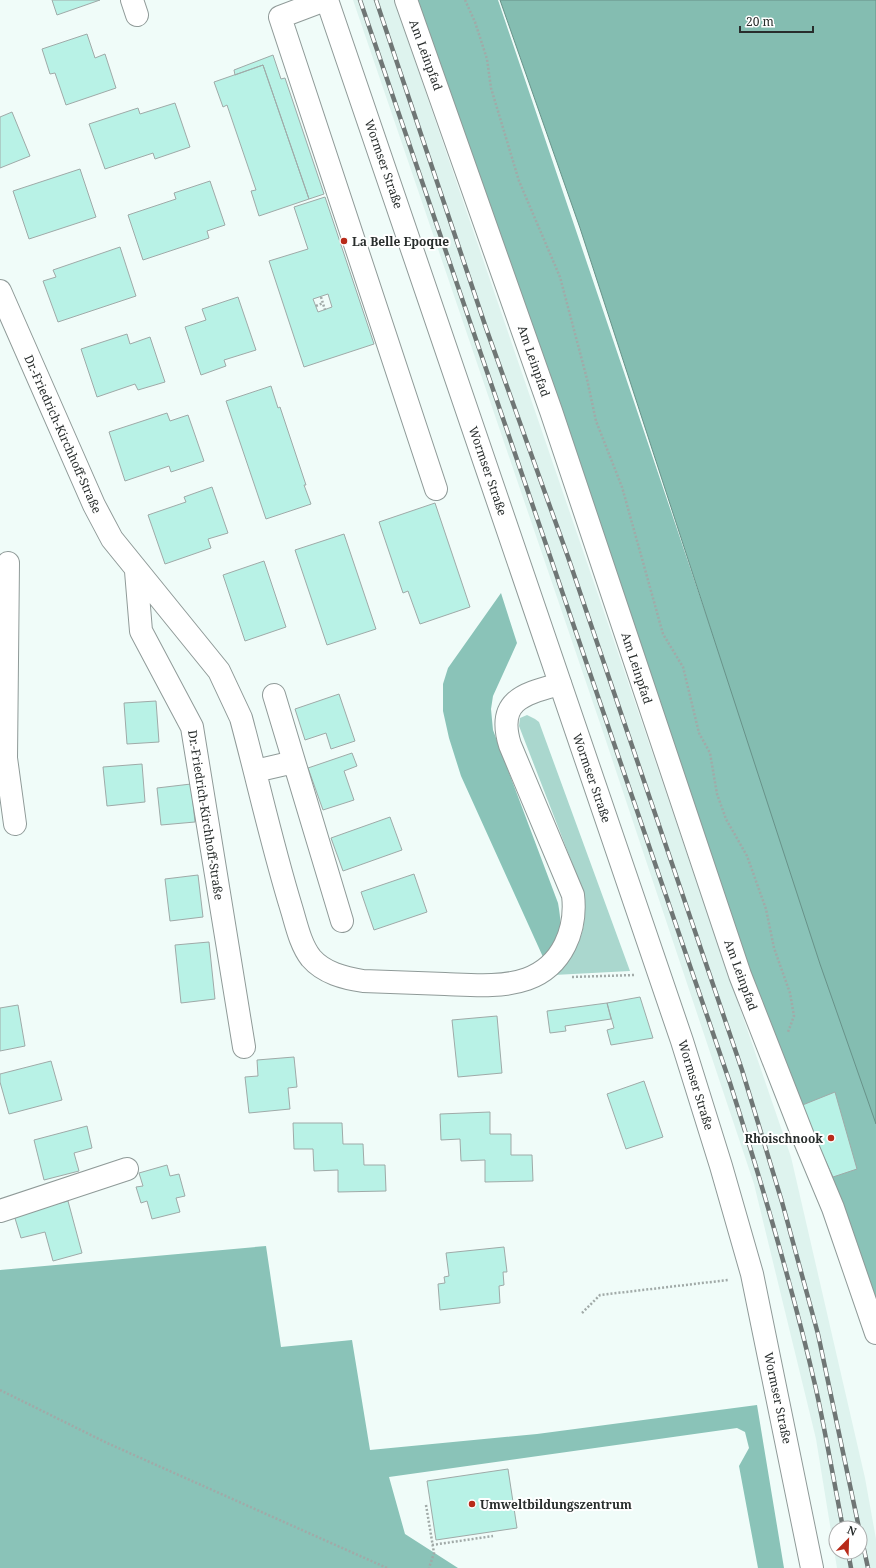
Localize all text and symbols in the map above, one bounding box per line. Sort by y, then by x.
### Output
scale bar [740,8,813,34]
text: 20 m [746,13,774,30]
street label: Am Leinpfad [405,17,447,93]
street label: Wormser Straße [361,117,407,211]
place label: La Belle Epoque [352,233,449,250]
marker: La Belle Epoque [339,236,349,246]
street label: Am Leinpfad [514,323,554,399]
street label: Dr.-Friedrich-Kirchhoff-Straße [20,352,106,516]
street label: Wormser Straße [465,424,511,518]
street label: Am Leinpfad [617,630,657,707]
street label: Dr.-Friedrich-Kirchhoff-Straße [184,729,228,901]
street label: Wormser Straße [569,731,615,825]
street label: Am Leinpfad [720,937,762,1013]
street label: Wormser Straße [674,1038,718,1132]
place label: Rhoischnook [744,1130,823,1147]
marker: Rhoischnook [826,1133,836,1143]
street label: Wormser Straße [760,1351,796,1445]
place label: Umweltbildungszentrum [480,1496,632,1513]
marker: Umweltbildungszentrum [467,1499,477,1509]
north arrow [828,1520,868,1560]
text: N [845,1522,859,1539]

